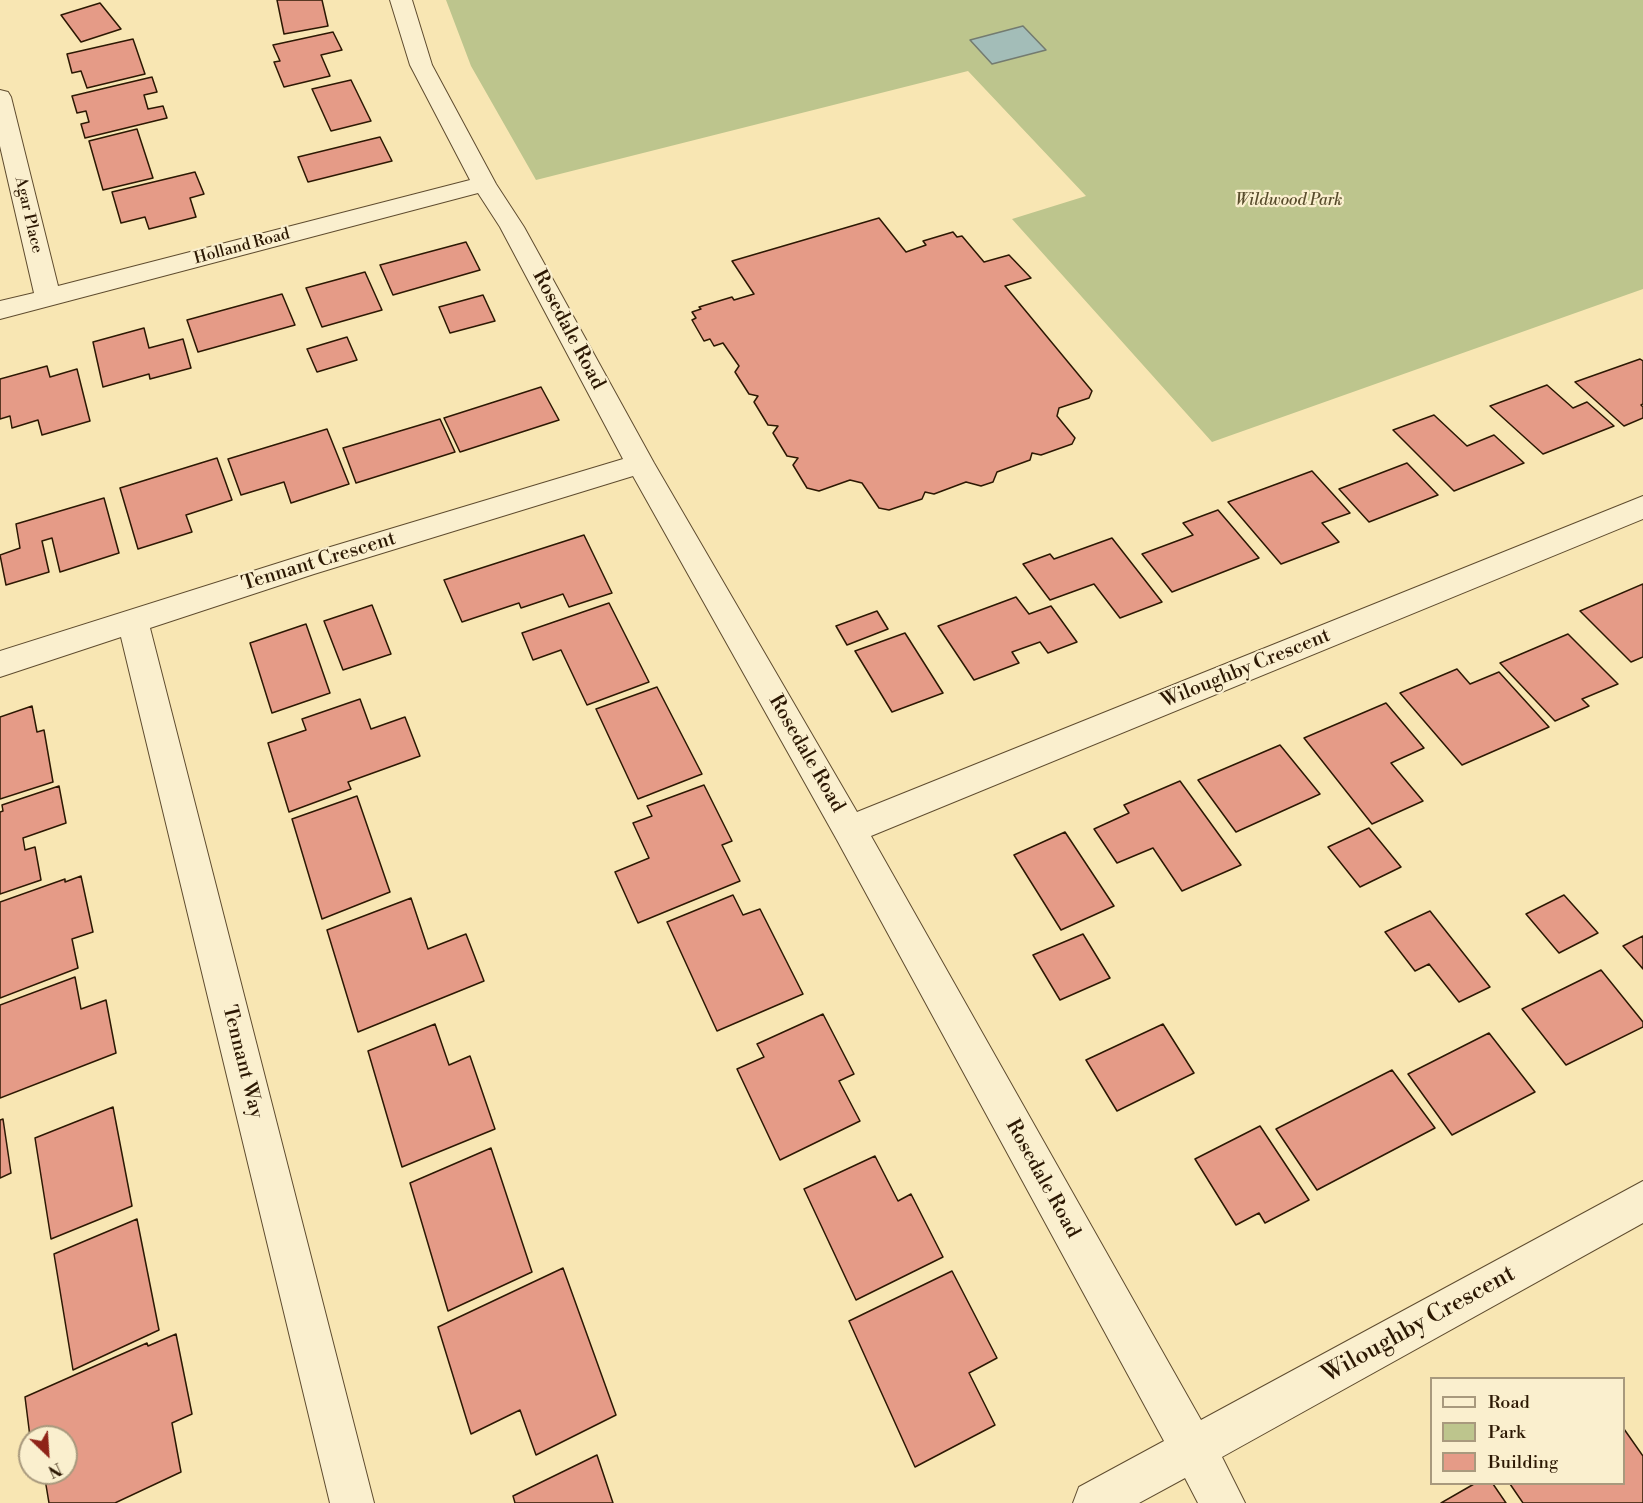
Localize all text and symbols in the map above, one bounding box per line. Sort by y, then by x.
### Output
street label: Agar Place [10,175,46,255]
park label: Wildwood Park [1236,191,1342,211]
street label: Holland Road [192,225,292,269]
street label: Rosedale Road [526,266,610,394]
street label: Tennant Crescent [239,527,399,597]
street label: Wiloughby Crescent [1158,624,1334,714]
street label: Rosedale Road [763,691,849,817]
street label: Tennant Way [216,1003,268,1121]
street label: Rosedale Road [1000,1116,1084,1242]
street label: Wiloughby Crescent [1317,1260,1521,1390]
legend [1430,1377,1625,1485]
text: Road [1488,1391,1530,1414]
text: Park [1488,1421,1525,1444]
north arrow [18,1425,78,1485]
text: Building [1488,1451,1558,1474]
text: N [45,1458,65,1481]

